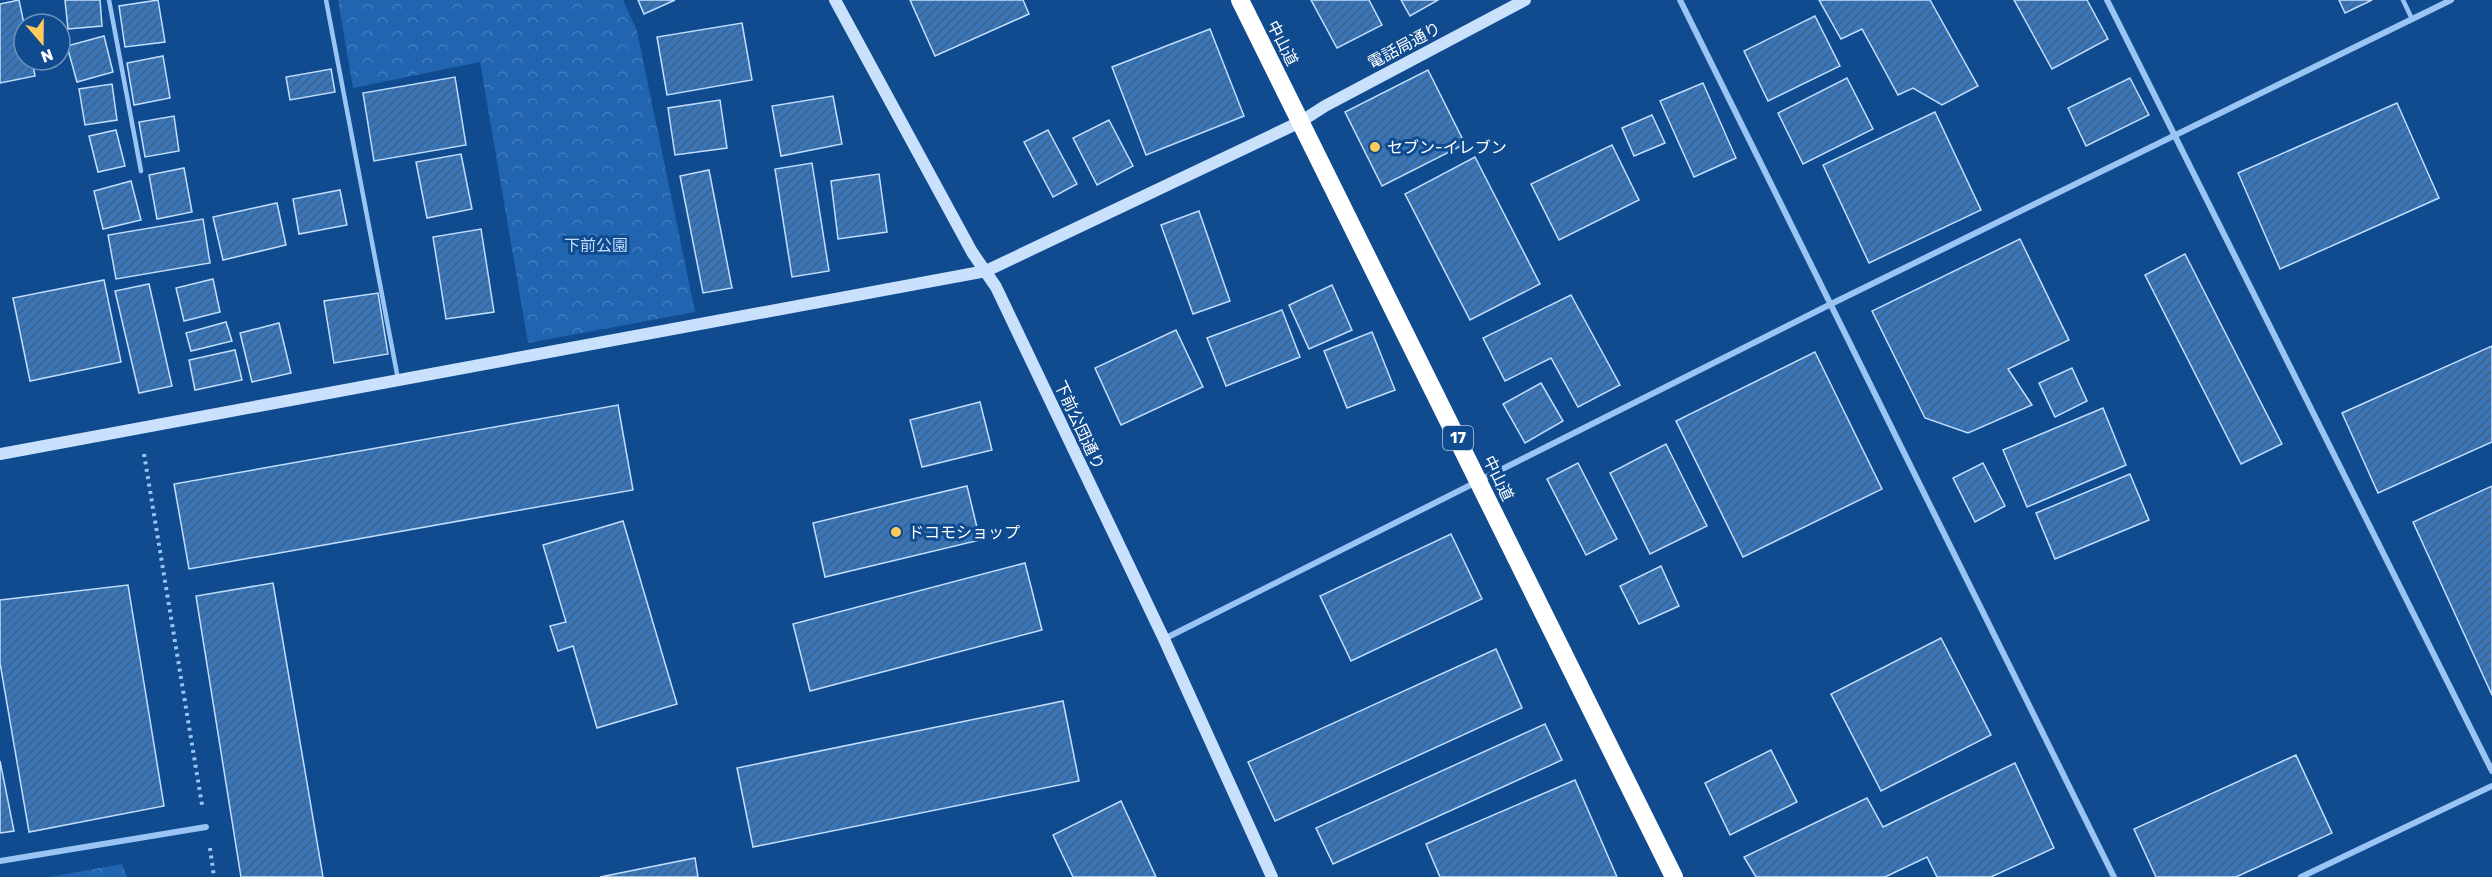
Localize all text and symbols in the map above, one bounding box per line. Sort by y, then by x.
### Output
north arrow [12,12,72,72]
street label: 中山道 [1263,18,1302,69]
street label: 電話局通り [1364,18,1444,73]
text: N [38,45,56,67]
place label: セブン-イレブン [1387,138,1507,157]
marker: セブン-イレブン [1368,140,1382,154]
park label: 下前公園 [564,236,628,255]
street label: 下前公団通り [1051,378,1108,473]
road number: 17 [1443,426,1473,450]
street label: 中山道 [1479,452,1518,504]
place label: ドコモショップ [908,523,1020,542]
marker: ドコモショップ [889,525,903,539]

